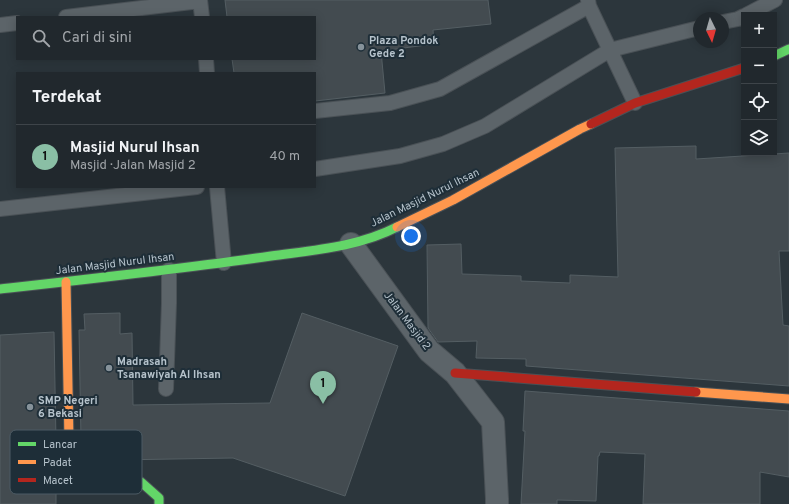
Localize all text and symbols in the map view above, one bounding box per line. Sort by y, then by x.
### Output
north arrow [693,12,729,48]
map controls [741,12,777,156]
button: + [741,12,777,48]
search box [16,16,316,60]
icon: search [30,27,52,49]
text: Cari di sini [62,29,132,48]
place label: Plaza Pondok Gede 2 [369,34,439,61]
marker: Plaza Pondok Gede 2 [356,42,366,52]
button: − [741,48,777,84]
button: locate [741,84,777,120]
text: Terdekat [32,87,101,109]
button: layers [741,120,777,156]
text: Masjid Nurul Ihsan [70,139,200,158]
text: 1 [42,149,48,165]
text: 40 m [270,149,300,165]
text: Masjid · Jalan Masjid 2 [70,158,196,174]
street label: Jalan Masjid Nurul Ihsan [368,166,482,230]
your location [401,226,421,246]
street label: Jalan Masjid Nurul Ihsan [55,250,175,278]
street label: Jalan Masjid 2 [380,289,434,353]
place label: Madrasah Tsanawiyah Al Ihsan [117,355,221,382]
marker: Madrasah Tsanawiyah Al Ihsan [104,363,114,373]
pin: 1 [310,371,336,404]
place label: SMP Negeri 6 Bekasi [38,394,98,421]
marker: SMP Negeri 6 Bekasi [25,402,35,412]
legend [10,430,142,494]
text: Lancar [43,438,78,452]
text: Padat [43,456,72,470]
text: Macet [43,474,73,488]

